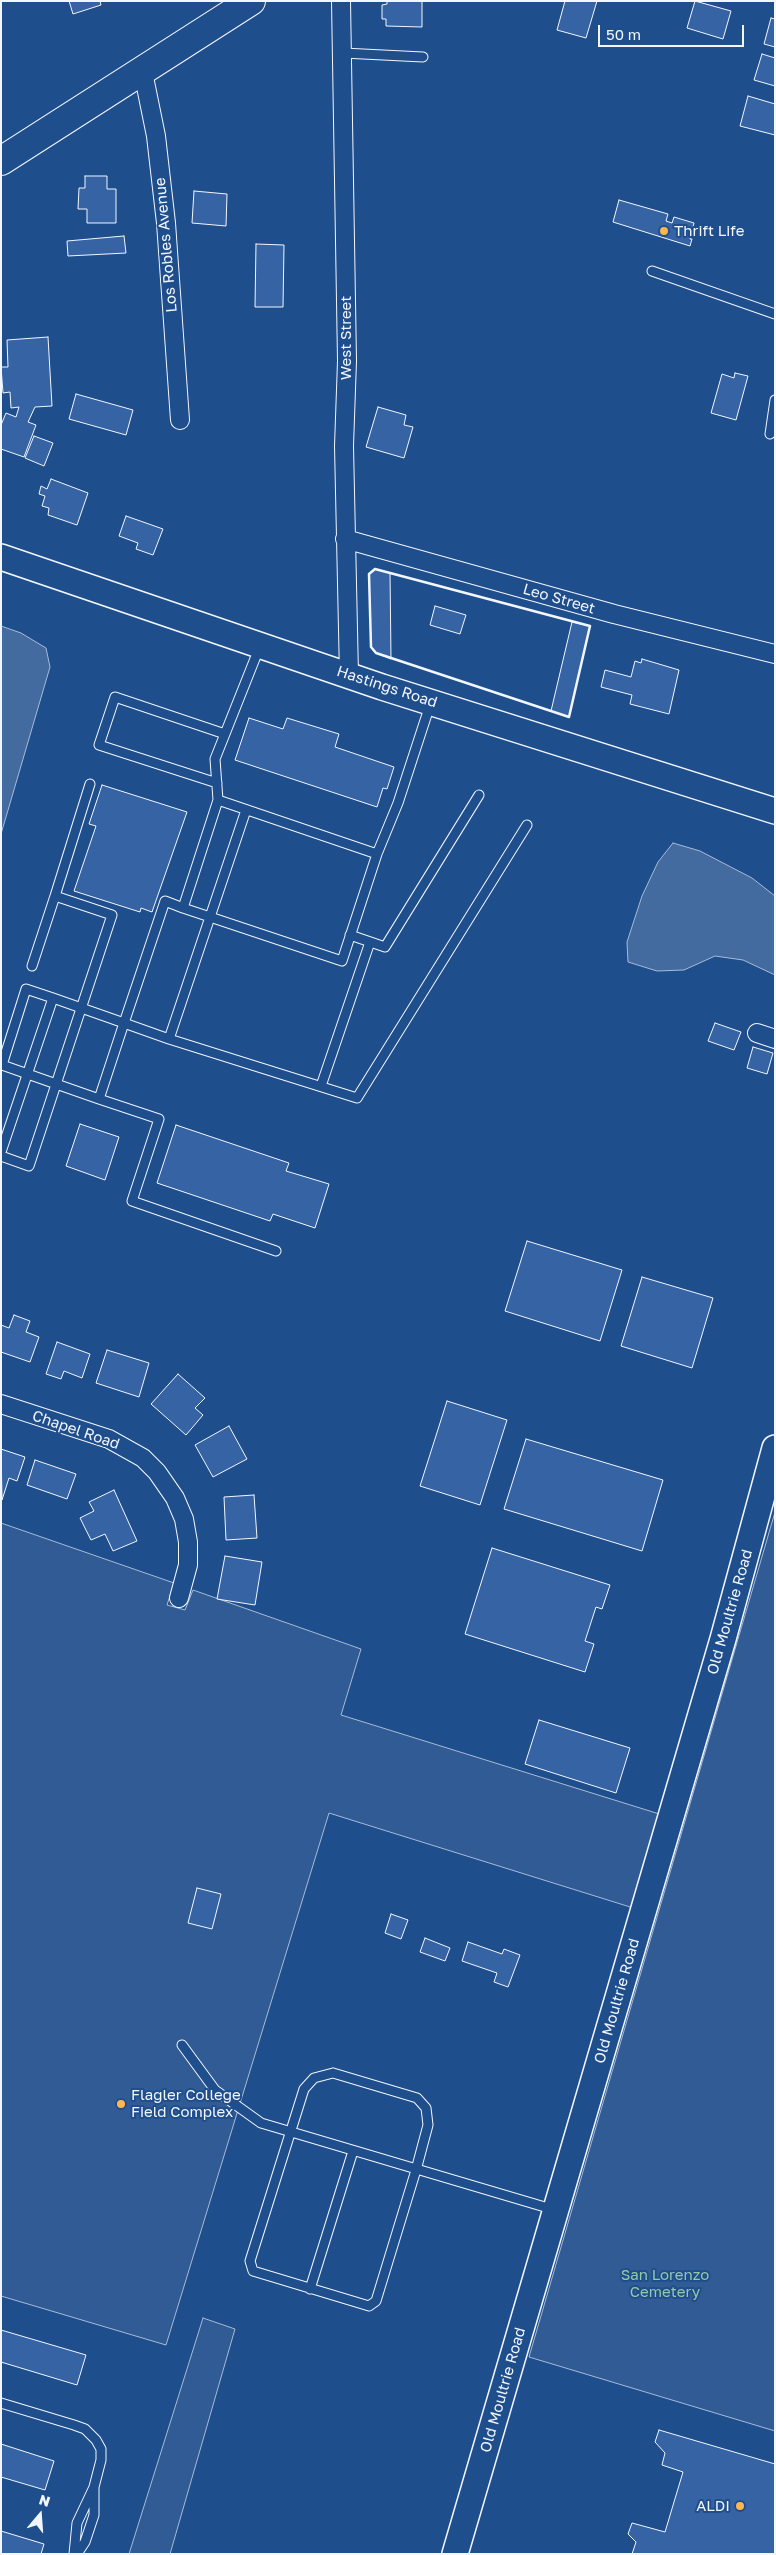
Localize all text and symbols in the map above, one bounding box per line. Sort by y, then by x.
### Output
scale bar [601,15,747,47]
text: 50 m [606,25,641,43]
street label: Los Robles Avenue [151,177,181,313]
place label: Thrift Life [674,222,744,240]
marker: Thrift Life [658,225,670,237]
street label: West Street [337,296,355,380]
street label: Leo Street [521,580,597,618]
street label: Hastings Road [334,662,440,712]
street label: Chapel Road [30,1407,122,1453]
street label: Old Moultrie Road [704,1547,756,1677]
street label: Old Moultrie Road [591,1936,643,2066]
place label: Flagler College Field Complex [131,2086,241,2121]
marker: Flagler College Field Complex [115,2098,127,2110]
park label: San Lorenzo Cemetery [621,2266,709,2301]
street label: Old Moultrie Road [477,2325,529,2455]
north arrow [15,2490,65,2540]
text: N [37,2491,52,2510]
place label: ALDI [696,2497,730,2515]
marker: ALDI [734,2500,746,2512]

